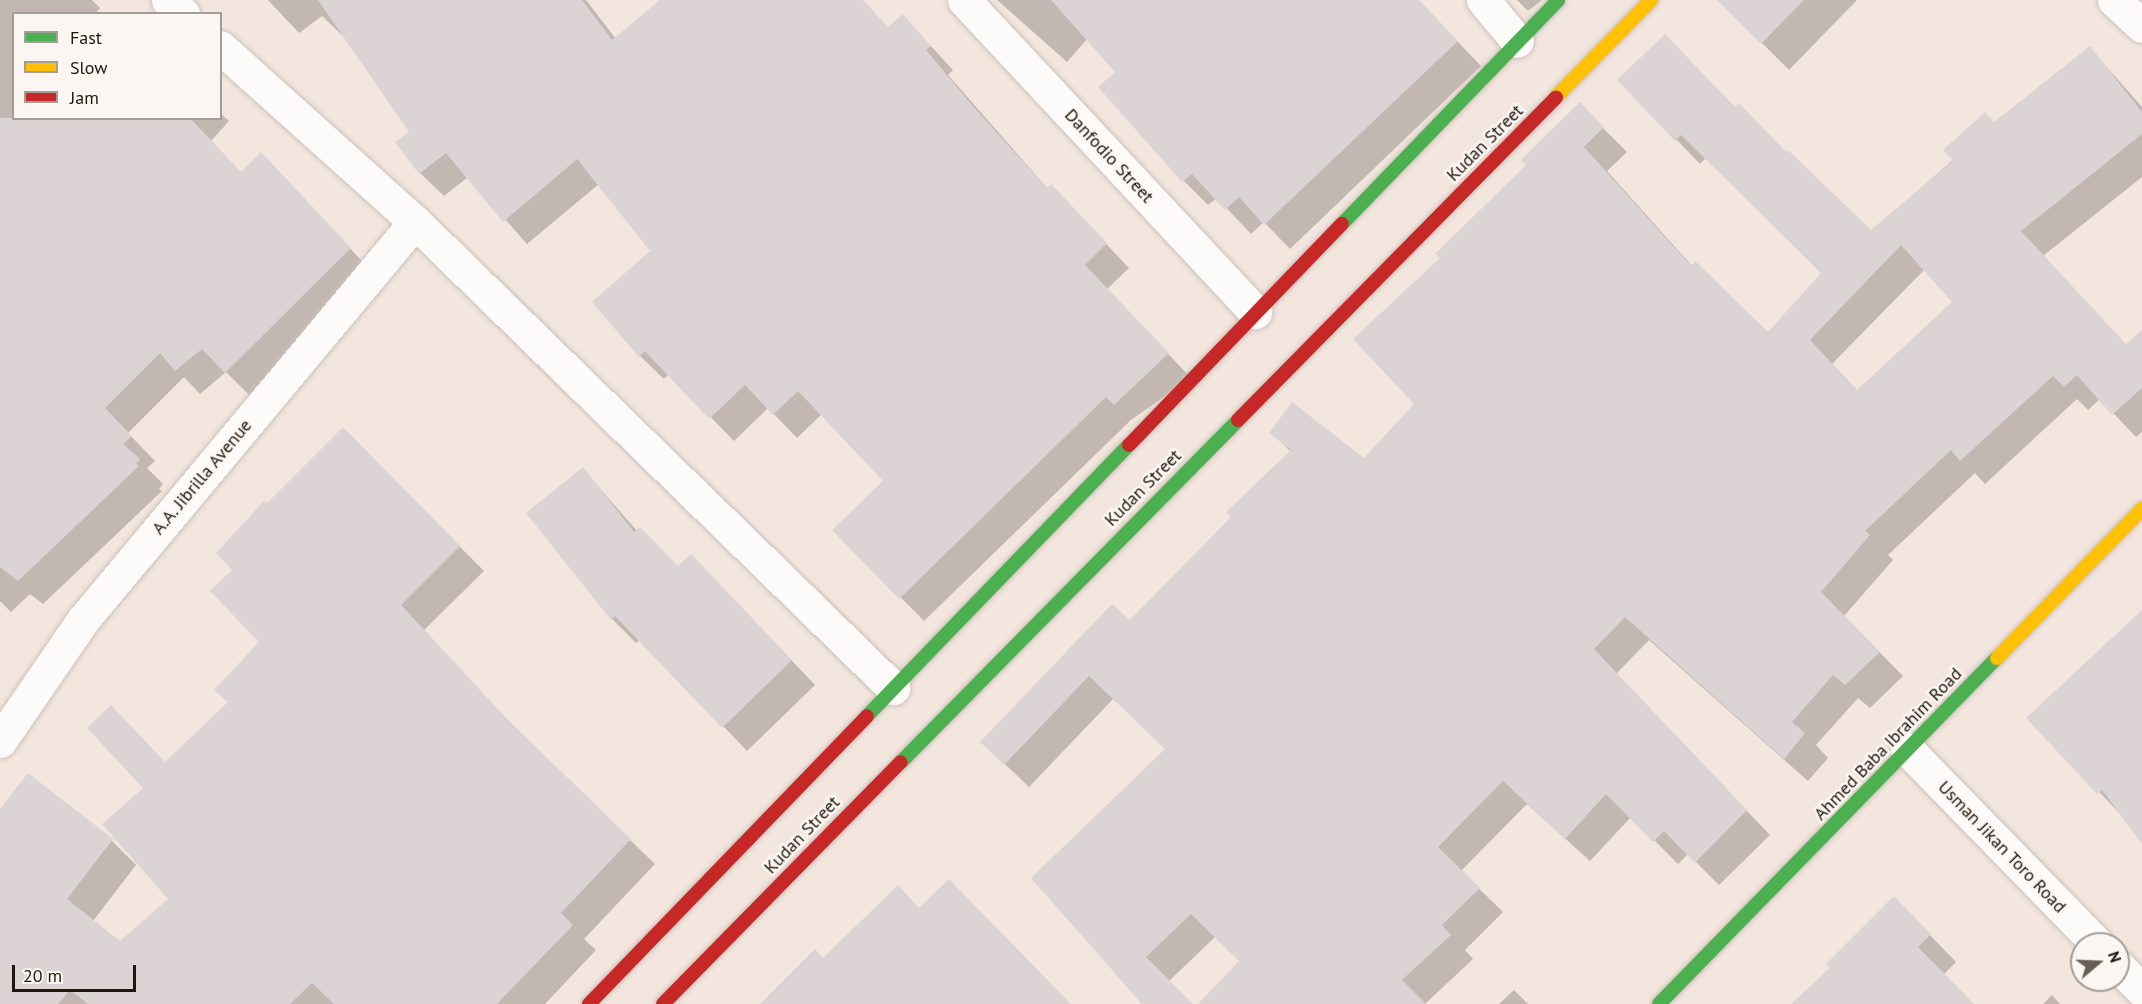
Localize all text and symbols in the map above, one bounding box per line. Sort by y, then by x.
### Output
legend [12,12,222,120]
text: Fast [70,26,102,49]
text: Slow [70,56,108,79]
text: Jam [70,86,99,109]
street label: Kudan Street [1442,100,1528,186]
street label: Danfodio Street [1060,105,1158,207]
street label: A.A. Jibrilla Avenue [147,414,257,540]
street label: Kudan Street [1100,445,1186,531]
street label: Ahmed Baba Ibrahim Road [1809,663,1967,825]
street label: Usman Jikan Toro Road [1933,776,2071,918]
street label: Kudan Street [760,792,844,878]
north arrow [2070,932,2130,992]
text: N [2104,949,2126,965]
scale bar [15,953,140,991]
text: 20 m [23,964,62,987]

